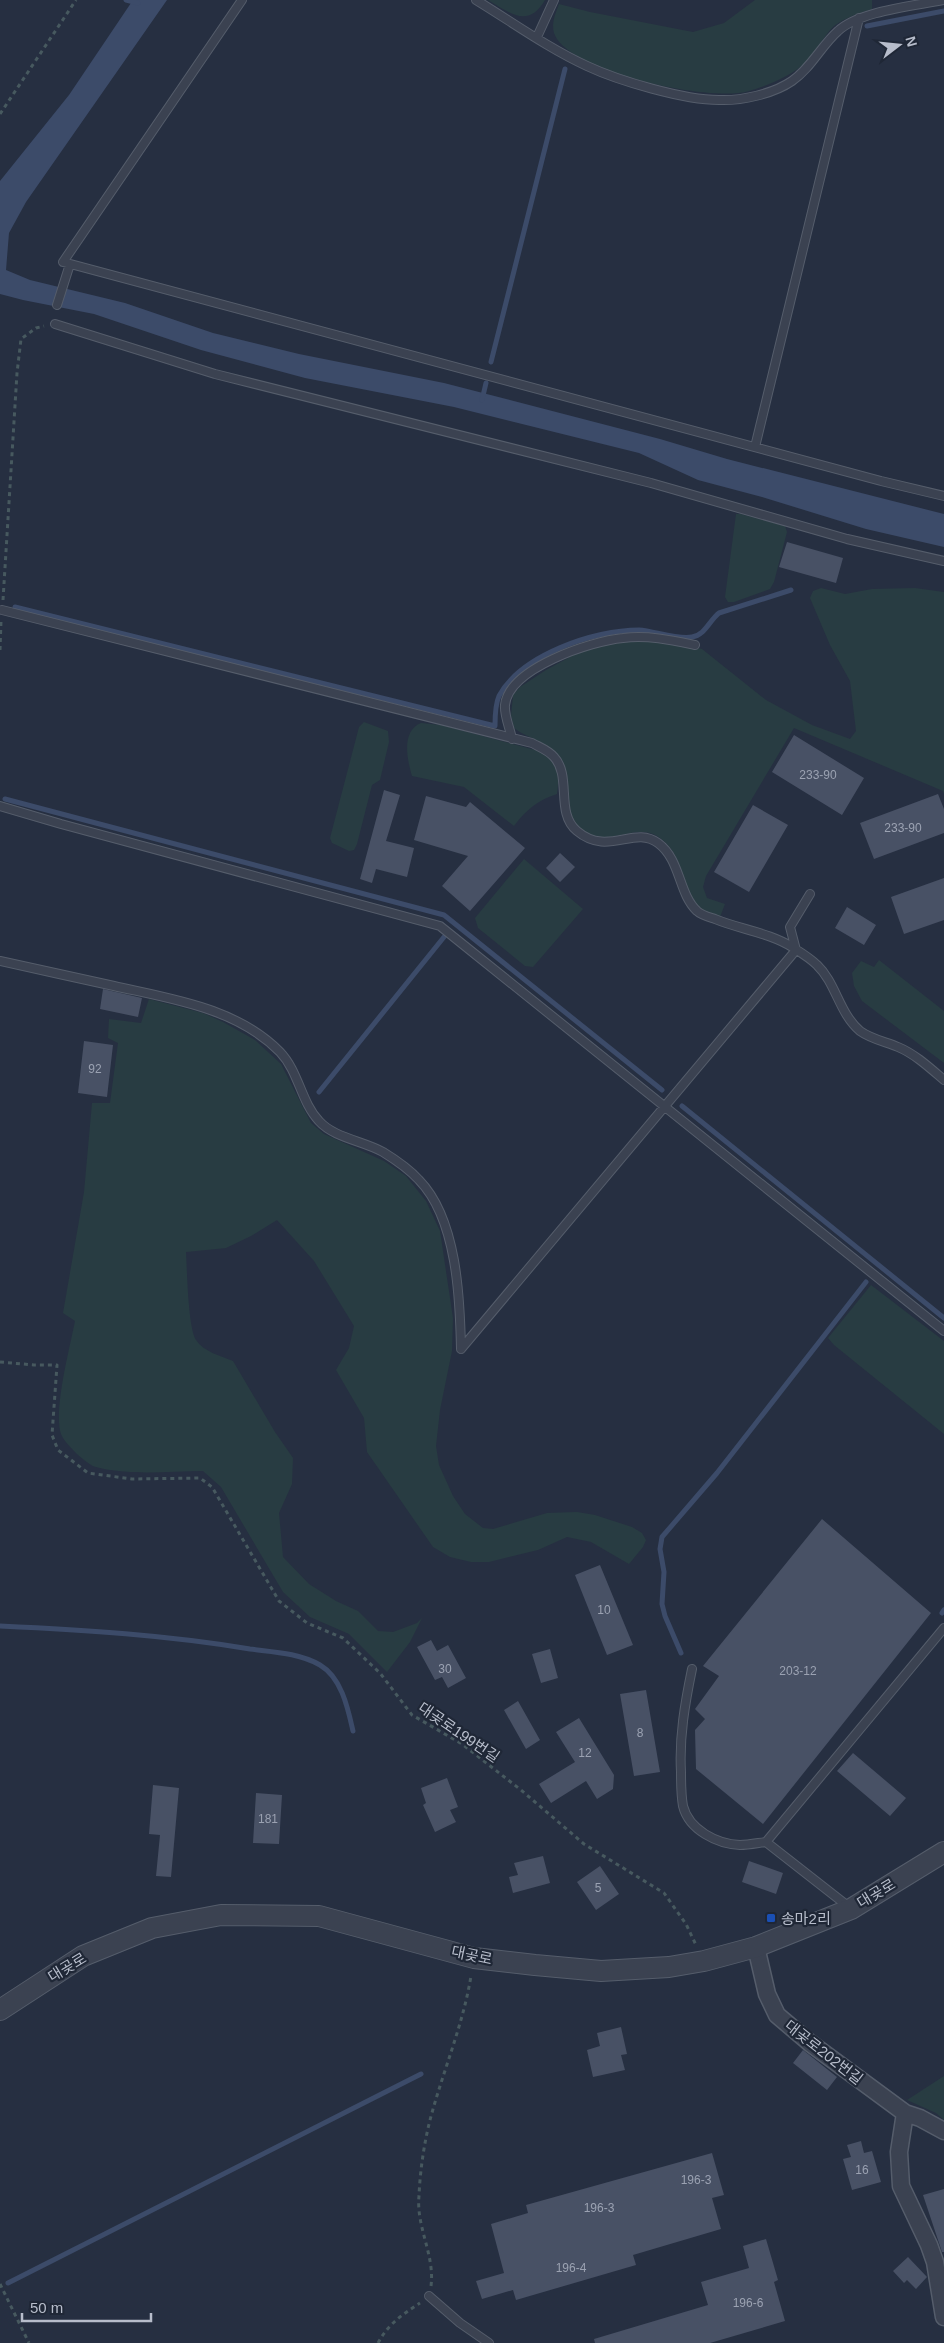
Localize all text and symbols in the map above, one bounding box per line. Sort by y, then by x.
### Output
north arrow [874,20,924,70]
text: N [902,34,921,48]
house number: 233-90 [799,768,837,782]
house number: 233-90 [884,821,922,835]
house number: 92 [88,1062,102,1076]
house number: 10 [597,1603,611,1617]
house number: 30 [438,1662,452,1676]
house number: 203-12 [779,1664,817,1678]
street label: 대곶로199번길 [415,1699,503,1765]
house number: 8 [637,1726,644,1740]
house number: 12 [578,1746,592,1760]
house number: 181 [258,1812,278,1826]
street label: 대곶로 [854,1875,898,1911]
house number: 5 [595,1881,602,1895]
place label: 송마2리 [781,1910,831,1927]
marker: 송마2리 [765,1912,777,1924]
street label: 대곶로 [450,1942,494,1968]
street label: 대곶로 [45,1949,89,1985]
street label: 대곶로202번길 [782,2016,866,2088]
house number: 16 [855,2163,869,2177]
house number: 196-3 [681,2173,712,2187]
house number: 196-3 [584,2201,615,2215]
house number: 196-4 [556,2261,587,2275]
scale bar [22,2290,151,2322]
house number: 196-6 [733,2296,764,2310]
text: 50 m [30,2299,63,2316]

